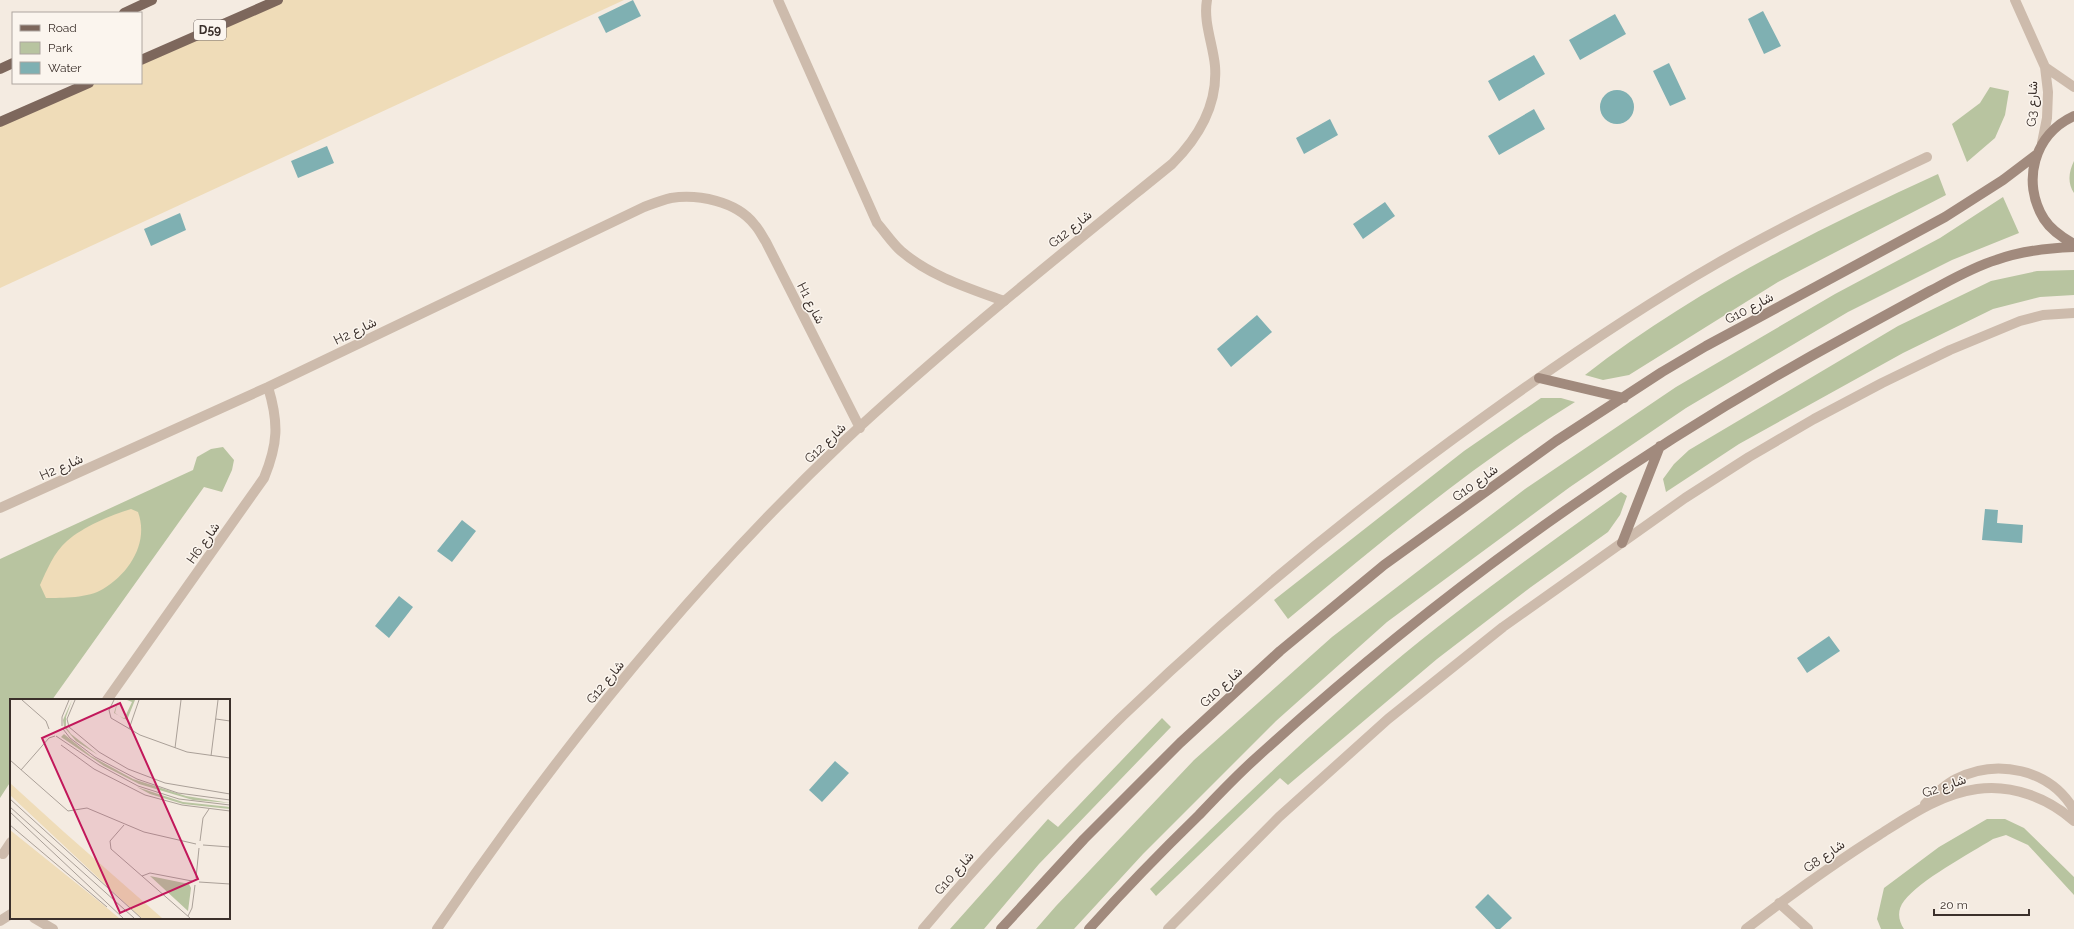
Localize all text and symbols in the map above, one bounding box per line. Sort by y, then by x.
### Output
legend [12,12,142,84]
road number: D59 [194,20,226,40]
text: Road [48,21,77,35]
text: Park [48,41,73,55]
text: Water [48,61,82,75]
street label: G3 شارع [2024,81,2042,127]
street label: G12 شارع [1045,207,1096,252]
street label: H1 شارع [792,280,828,327]
street label: G10 شارع [1722,289,1777,329]
street label: H2 شارع [331,314,380,350]
street label: G12 شارع [801,420,850,468]
street label: H2 شارع [37,451,86,485]
street label: G10 شارع [1449,462,1502,506]
street label: H6 شارع [183,519,224,568]
street label: G12 شارع [583,657,628,708]
street label: G10 شارع [1197,664,1247,712]
inset map [10,699,230,919]
street label: G2 شارع [1920,771,1969,802]
street label: G8 شارع [1801,837,1848,877]
street label: G10 شارع [931,848,978,899]
scale bar [1934,891,2029,917]
text: 20 m [1940,898,1968,912]

